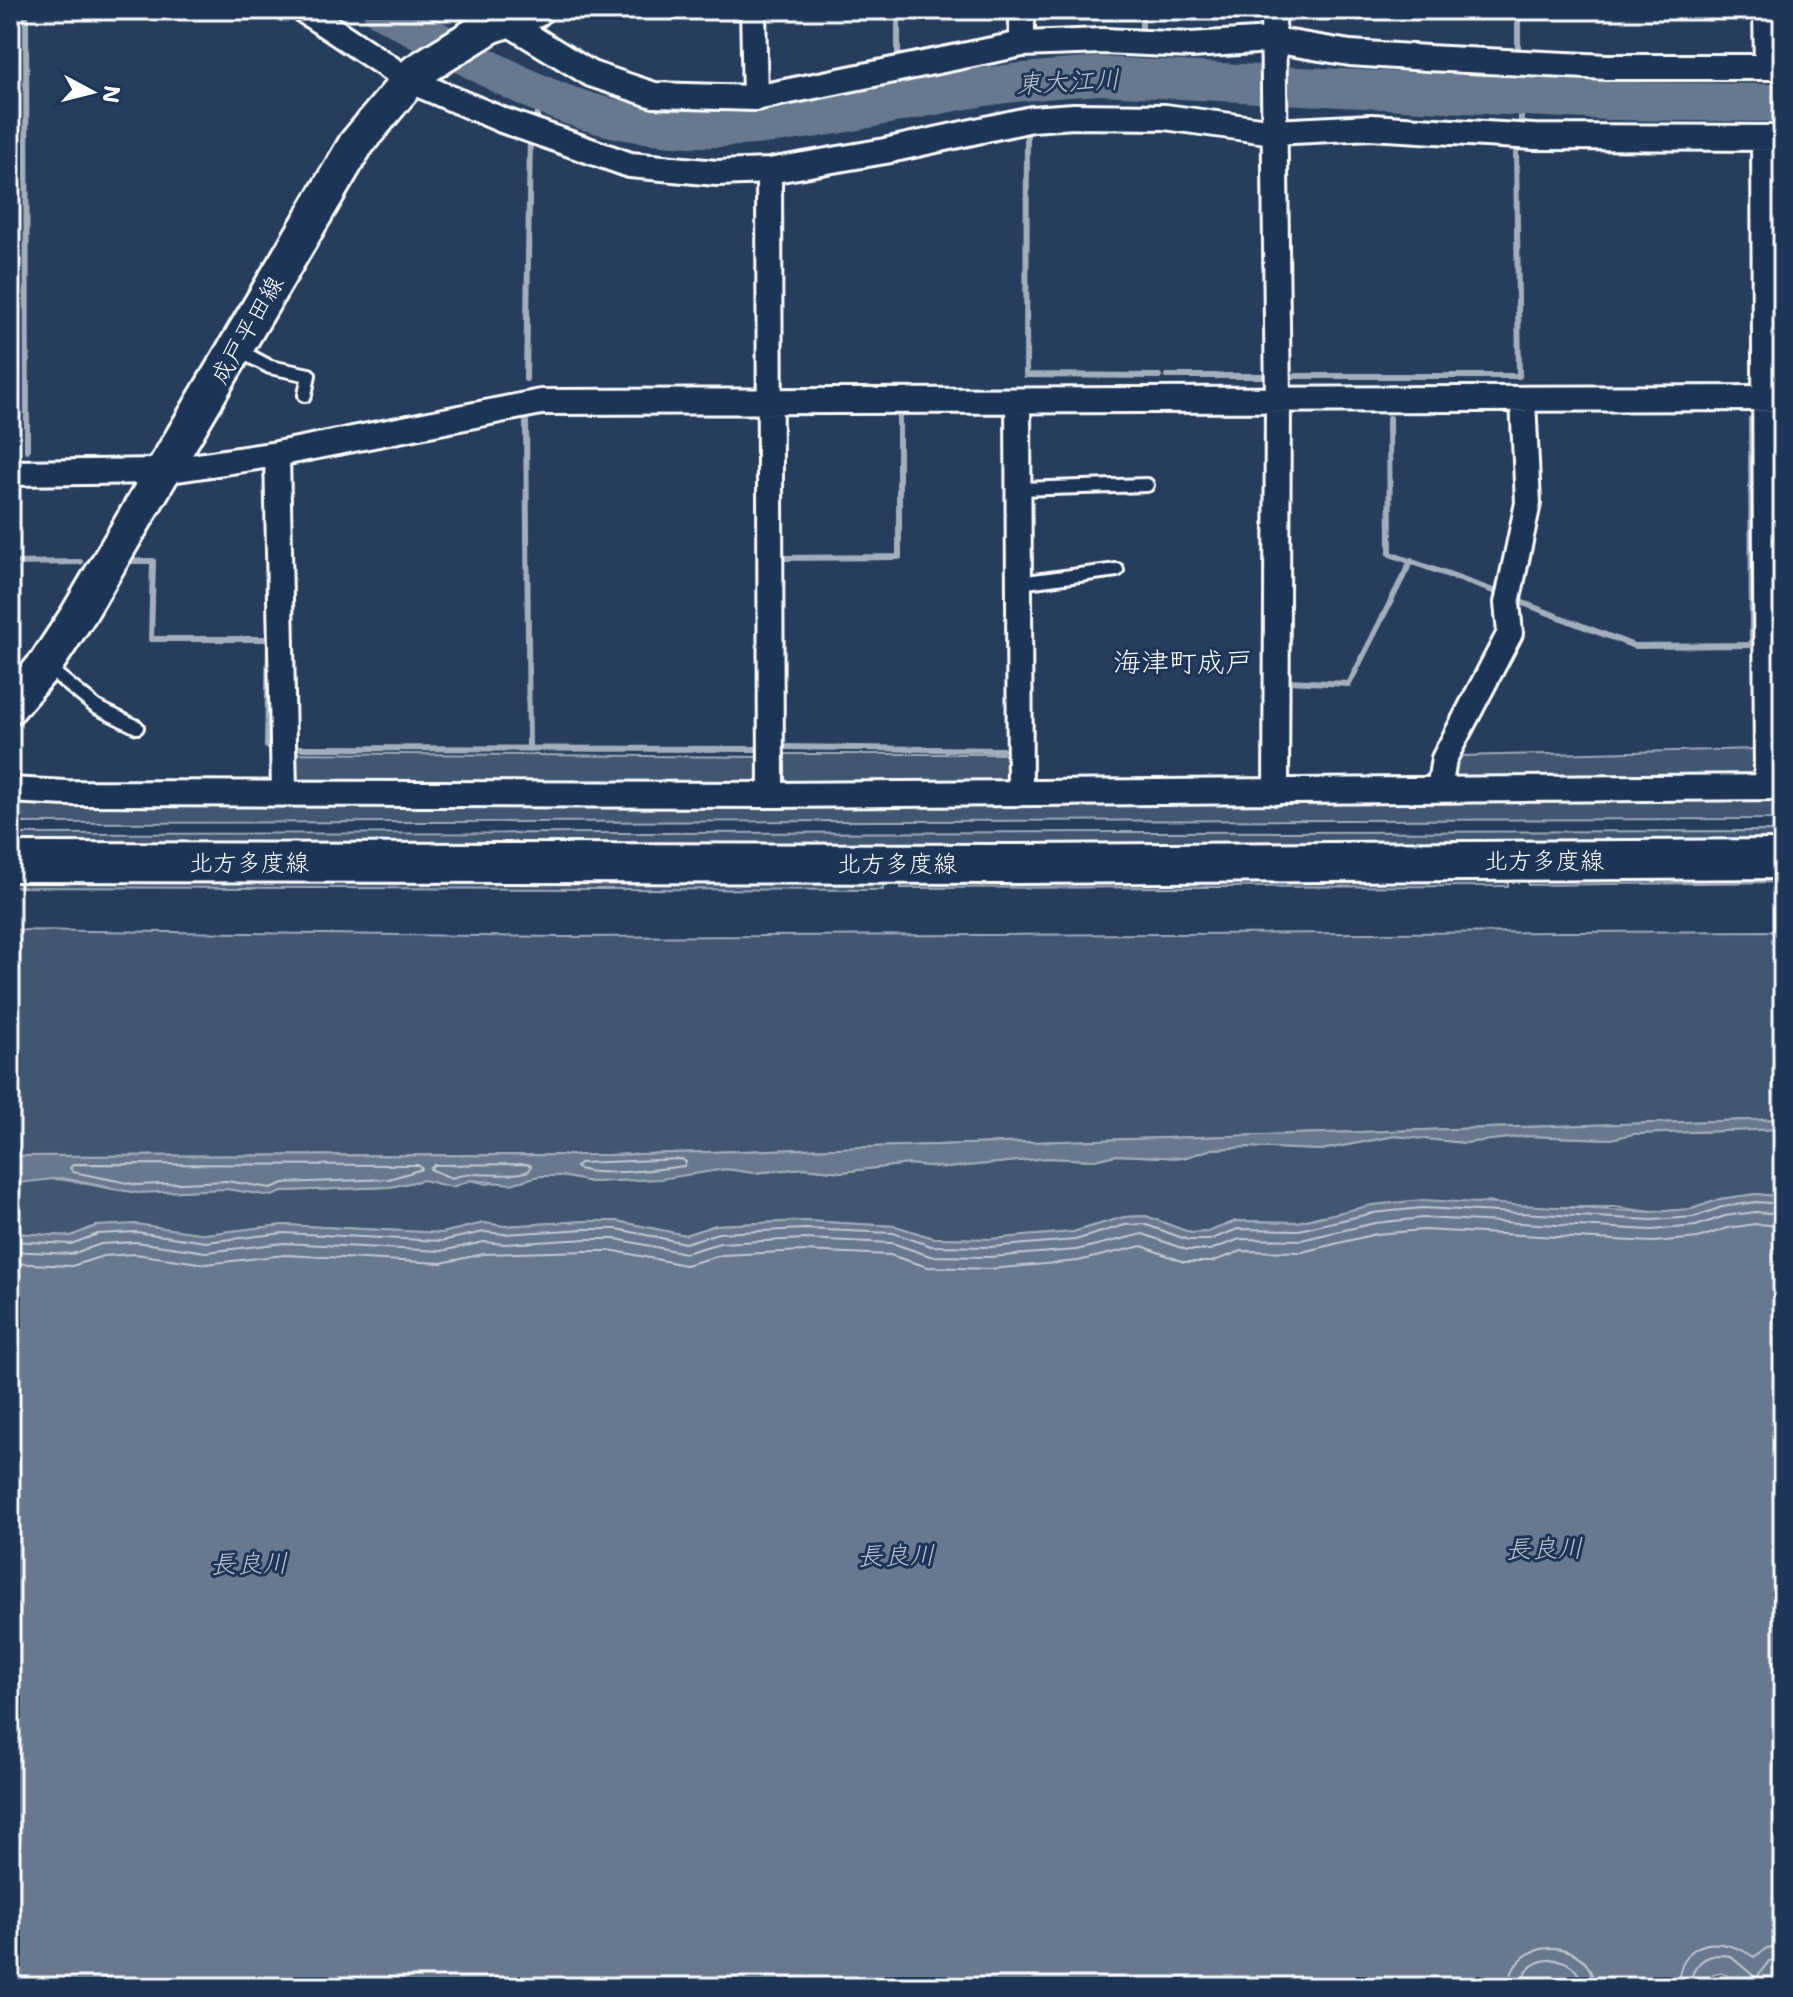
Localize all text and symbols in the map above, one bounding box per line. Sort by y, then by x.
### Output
north arrow [52,52,132,132]
water label: 東大江川 [1015,61,1121,101]
text: N [96,84,127,105]
street label: 成戸平田線 [203,270,291,390]
district label: 海津町成戸 [1113,643,1253,681]
street label: 北方多度線 [1484,845,1604,877]
street label: 北方多度線 [189,847,309,879]
street label: 北方多度線 [837,848,957,880]
water label: 長良川 [1505,1530,1583,1566]
water label: 長良川 [857,1537,935,1573]
water label: 長良川 [210,1545,288,1581]

